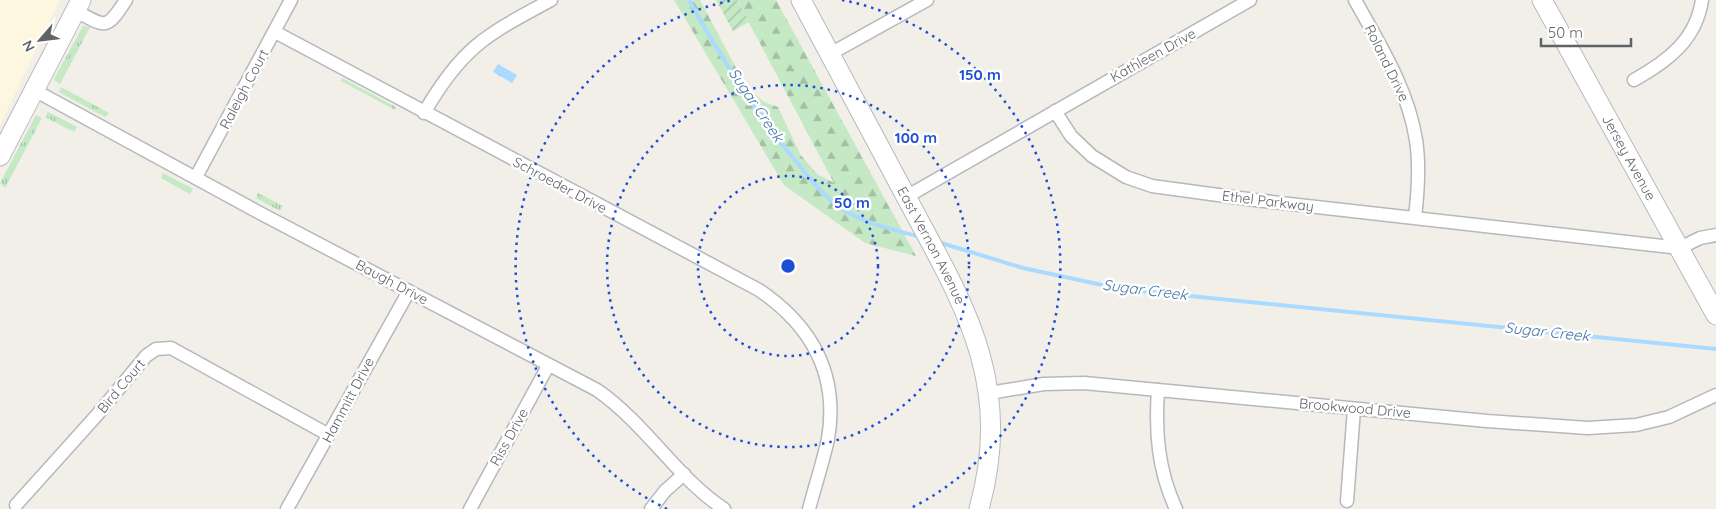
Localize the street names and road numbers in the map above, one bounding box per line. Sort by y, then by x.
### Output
street label: Roland Drive [1361,21,1413,105]
street label: Kathleen Drive [1107,24,1199,86]
street label: Raleigh Court [215,46,273,132]
street label: Jersey Avenue [1598,111,1660,204]
street label: Schroeder Drive [510,153,610,217]
street label: East Vernon Avenue [893,184,969,307]
street label: Ethel Parkway [1221,186,1315,216]
street label: Baugh Drive [353,255,431,309]
street label: Hammitt Drive [318,354,378,446]
street label: Bird Court [93,355,149,417]
street label: Brookwood Drive [1298,394,1412,422]
street label: Riss Drive [486,405,532,469]

